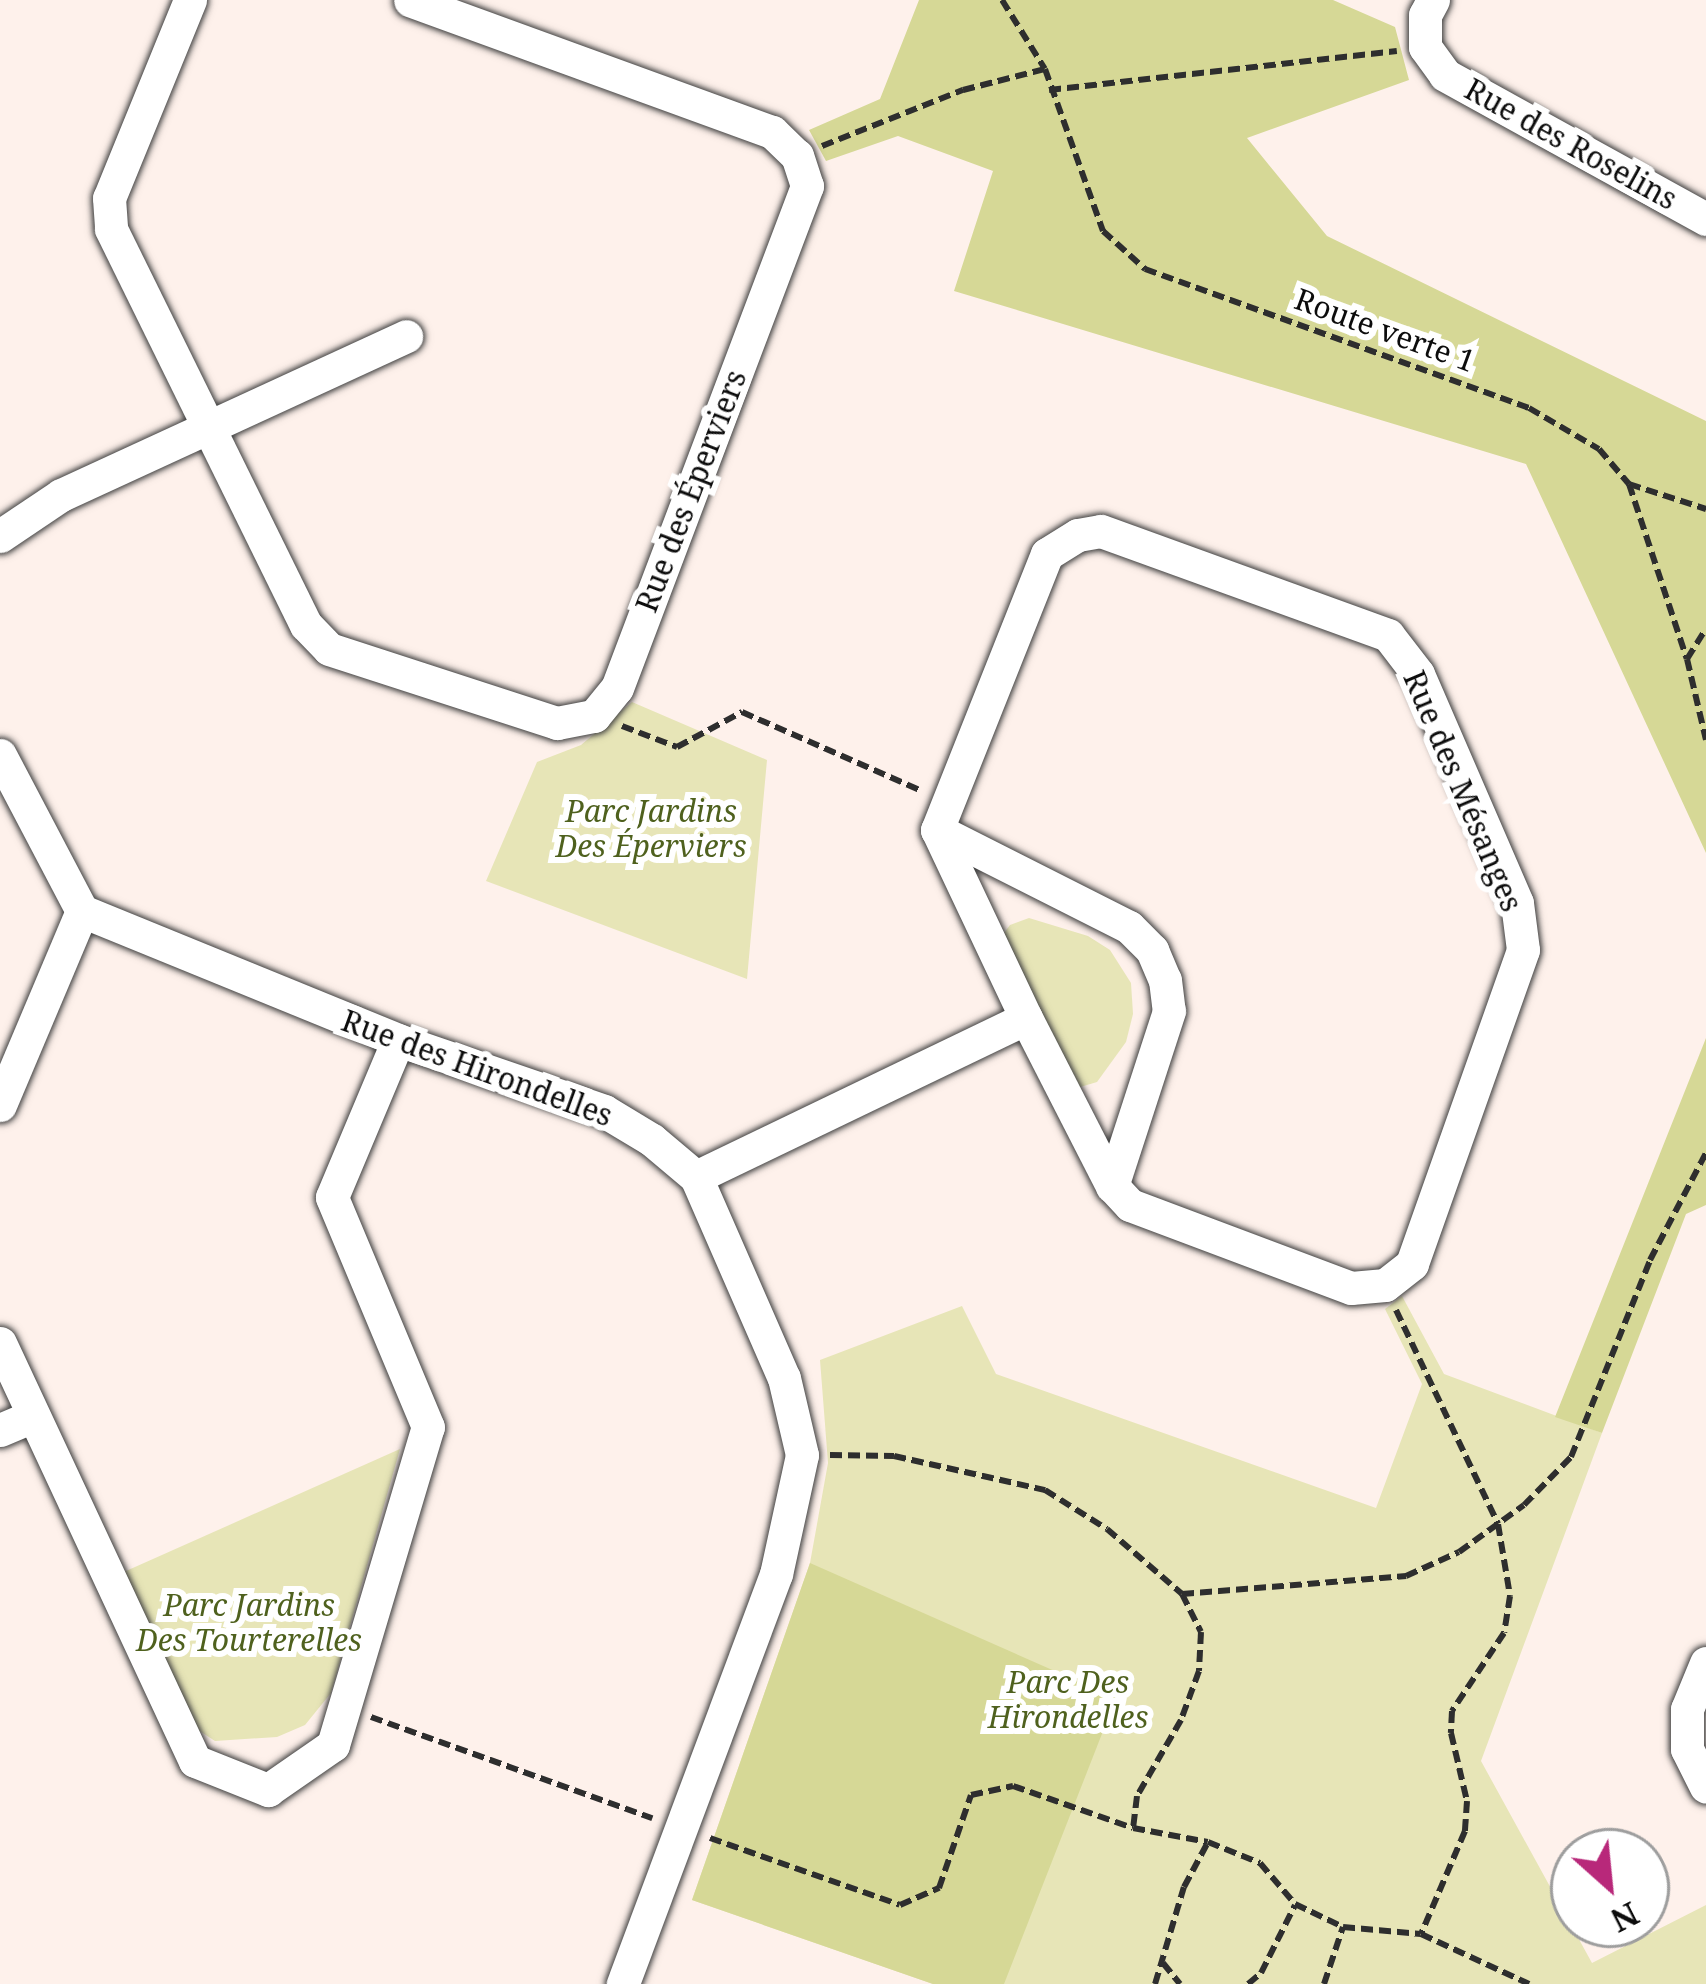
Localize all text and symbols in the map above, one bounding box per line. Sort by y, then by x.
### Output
street label: Rue des Roselins [1459,71,1683,217]
street label: Route verte 1 [1290,281,1480,379]
street label: Rue des Éperviers [628,365,754,617]
street label: Rue des Mésanges [1396,665,1530,917]
park label: Parc Jardins Des Éperviers [555,793,747,864]
street label: Rue des Hirondelles [337,1002,617,1134]
park label: Parc Jardins Des Tourterelles [136,1587,362,1658]
park label: Parc Des Hirondelles [988,1664,1148,1734]
north arrow [1550,1828,1670,1948]
text: N [1603,1892,1647,1944]

